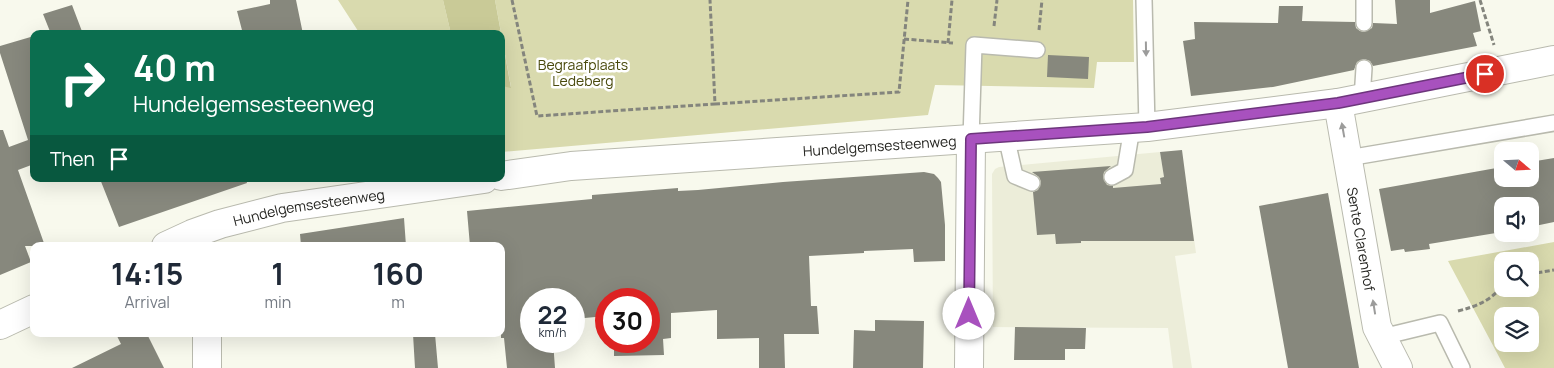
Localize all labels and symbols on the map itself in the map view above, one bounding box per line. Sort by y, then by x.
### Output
one-way arrow [1142,41,1150,57]
pin [1464,53,1506,95]
park label: Begraafplaats Ledeberg [538,55,628,90]
one-way arrow [1339,121,1347,137]
street label: Hundelgemsesteenweg [802,130,957,160]
north arrow [1494,142,1539,188]
street label: Hundelgemsesteenweg [231,184,386,230]
street label: Sente Clarenhof [1343,186,1380,292]
position arrow [942,287,994,339]
speed limit sign: 30 [595,288,660,353]
one-way arrow [1369,299,1377,315]

